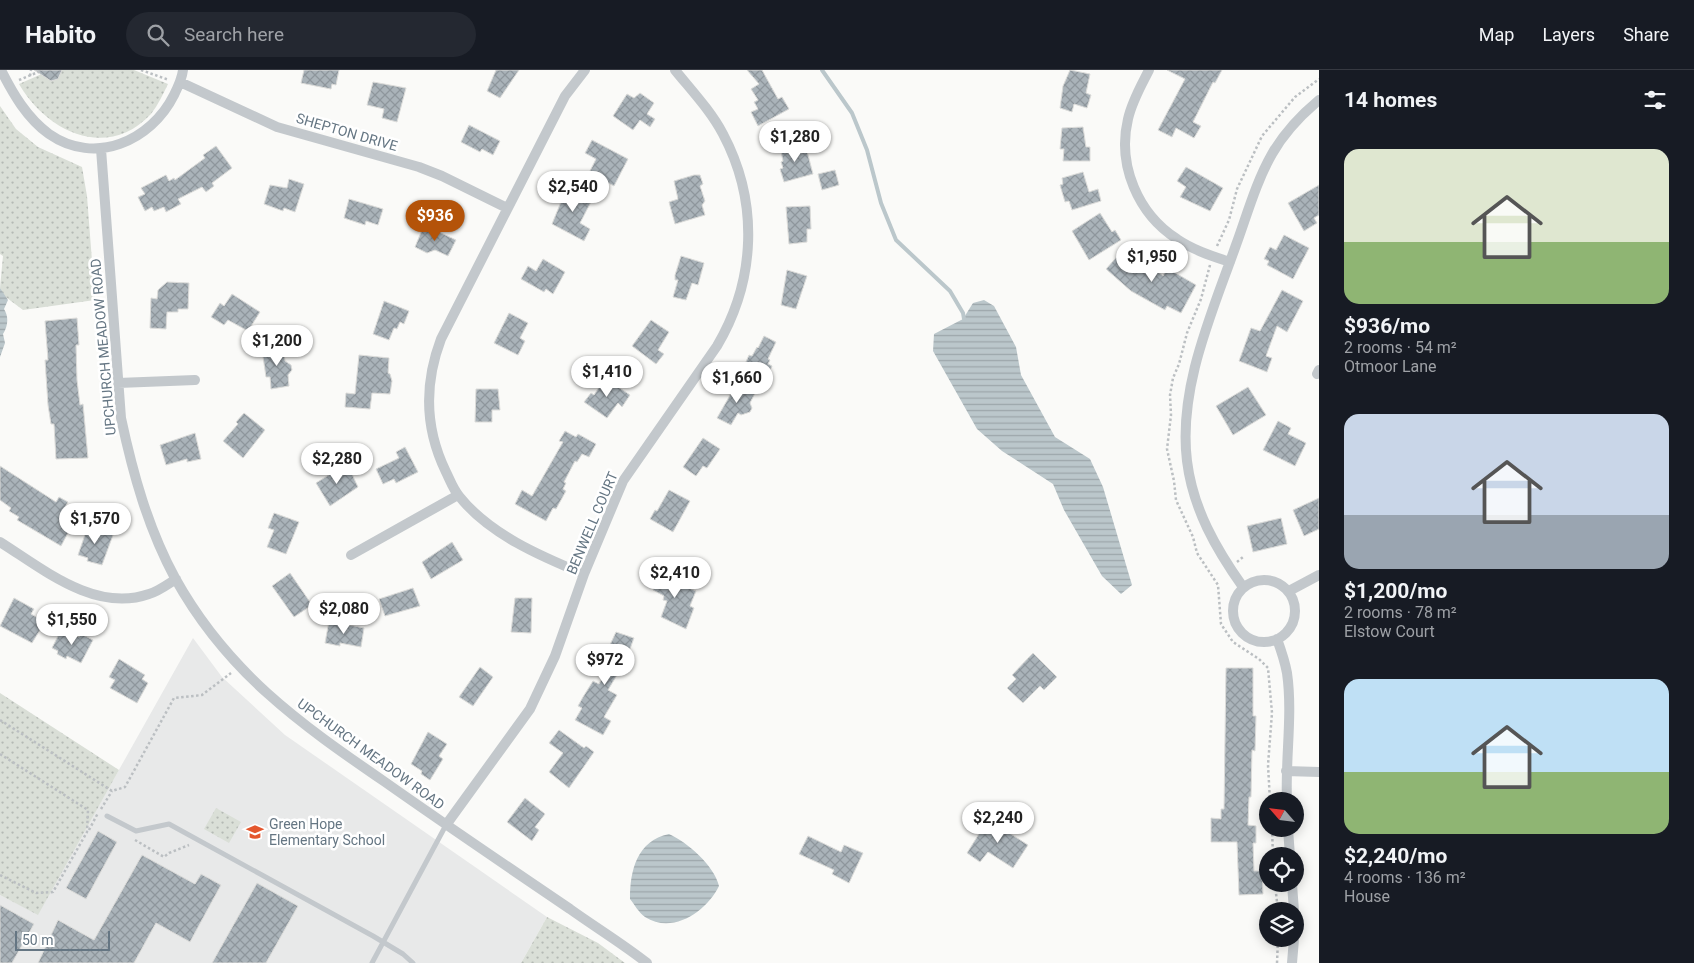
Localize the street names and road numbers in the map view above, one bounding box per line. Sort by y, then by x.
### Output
street label: SHEPTON DRIVE [294,110,400,154]
street label: UPCHURCH MEADOW ROAD [87,258,119,436]
street label: BENWELL COURT [563,469,621,577]
street label: UPCHURCH MEADOW ROAD [294,695,448,813]

